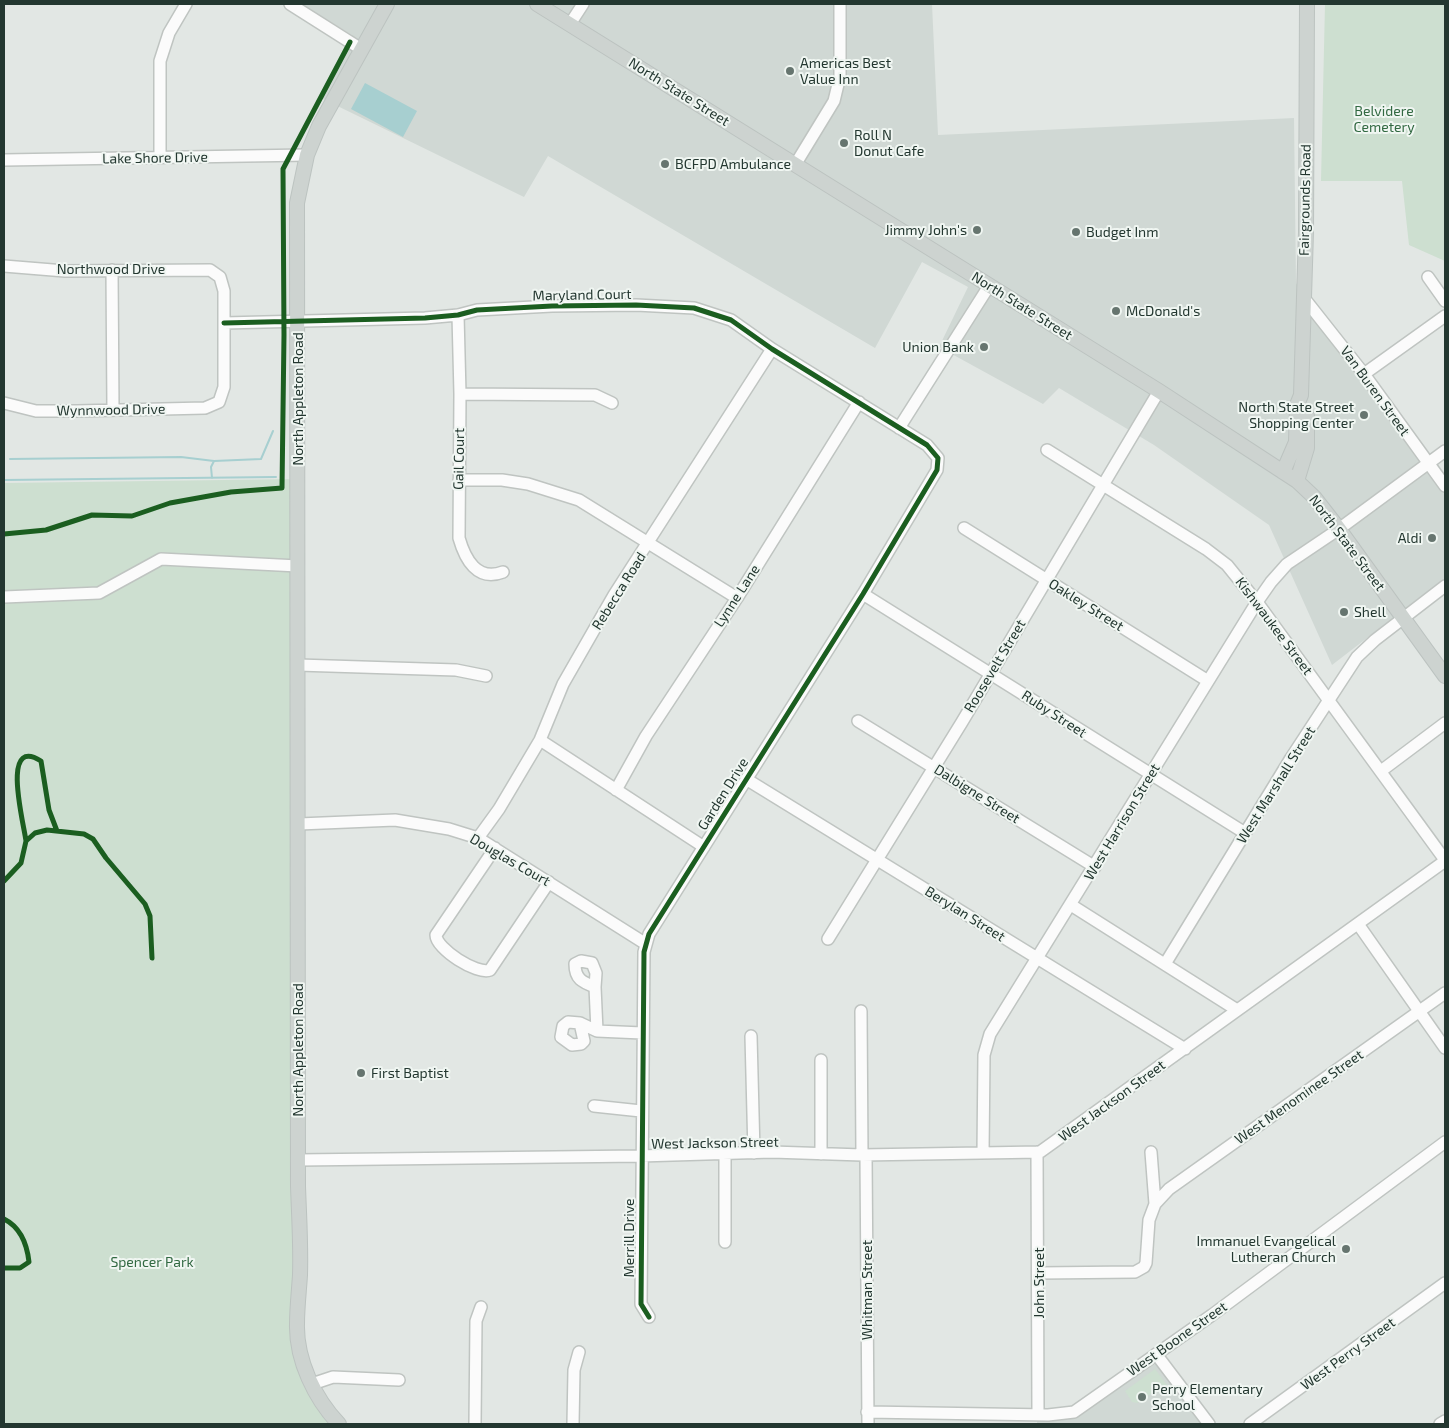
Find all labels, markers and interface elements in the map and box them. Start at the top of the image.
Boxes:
street label: North State Street [625,54,733,130]
place label: Americas Best Value Inn [800,55,891,88]
marker: Americas Best Value Inn [784,65,796,77]
park label: Belvidere Cemetery [1353,103,1415,136]
place label: Roll N Donut Cafe [854,127,924,160]
marker: Roll N Donut Cafe [838,137,850,149]
street label: Fairgrounds Road [1296,144,1314,256]
street label: Lake Shore Drive [102,149,208,167]
place label: BCFPD Ambulance [675,156,791,172]
marker: BCFPD Ambulance [659,158,671,170]
place label: Jimmy John's [885,222,967,238]
marker: Jimmy John's [971,224,983,236]
place label: Budget Inm [1086,224,1158,240]
marker: Budget Inm [1070,226,1082,238]
street label: Northwood Drive [57,261,165,277]
street label: North State Street [968,268,1076,344]
street label: Maryland Court [532,286,632,304]
place label: McDonald's [1126,303,1200,319]
marker: McDonald's [1110,305,1122,317]
street label: North Appleton Road [290,332,306,466]
place label: Union Bank [902,339,974,355]
marker: Union Bank [978,341,990,353]
street label: Van Buren Street [1337,343,1413,439]
place label: North State Street Shopping Center [1238,399,1354,432]
street label: Wynnwood Drive [56,401,166,419]
marker: North State Street Shopping Center [1358,409,1370,421]
street label: Gail Court [450,428,468,490]
street label: North State Street [1305,492,1389,594]
place label: Aldi [1398,530,1422,546]
marker: Aldi [1426,532,1438,544]
street label: Rebecca Road [588,549,650,633]
street label: Lynne Lane [711,562,763,630]
street label: Kishwaukee Street [1232,574,1316,678]
street label: Oakley Street [1045,575,1127,635]
place label: Shell [1354,604,1386,620]
marker: Shell [1338,606,1350,618]
street label: Roosevelt Street [961,617,1029,715]
street label: Ruby Street [1018,687,1090,741]
street label: West Marshall Street [1233,723,1319,847]
street label: Garden Drive [694,755,752,833]
street label: Dalbigne Street [931,761,1023,827]
street label: West Harrison Street [1081,761,1163,883]
street label: Douglas Court [467,830,553,890]
street label: Berylan Street [922,883,1008,945]
street label: North Appleton Road [290,983,306,1117]
street label: West Menominee Street [1232,1046,1366,1148]
street label: West Jackson Street [1055,1057,1169,1145]
place label: First Baptist [371,1065,449,1081]
marker: First Baptist [355,1067,367,1079]
street label: West Jackson Street [651,1133,779,1153]
street label: Merrill Drive [621,1198,637,1278]
place label: Immanuel Evangelical Lutheran Church [1197,1233,1336,1266]
street label: Whitman Street [859,1240,875,1340]
marker: Immanuel Evangelical Lutheran Church [1340,1243,1352,1255]
street label: John Street [1031,1247,1047,1319]
park label: Spencer Park [110,1254,194,1270]
street label: West Boone Street [1124,1298,1230,1380]
street label: West Perry Street [1298,1314,1398,1394]
place label: Perry Elementary School [1152,1381,1263,1414]
marker: Perry Elementary School [1136,1391,1148,1403]

